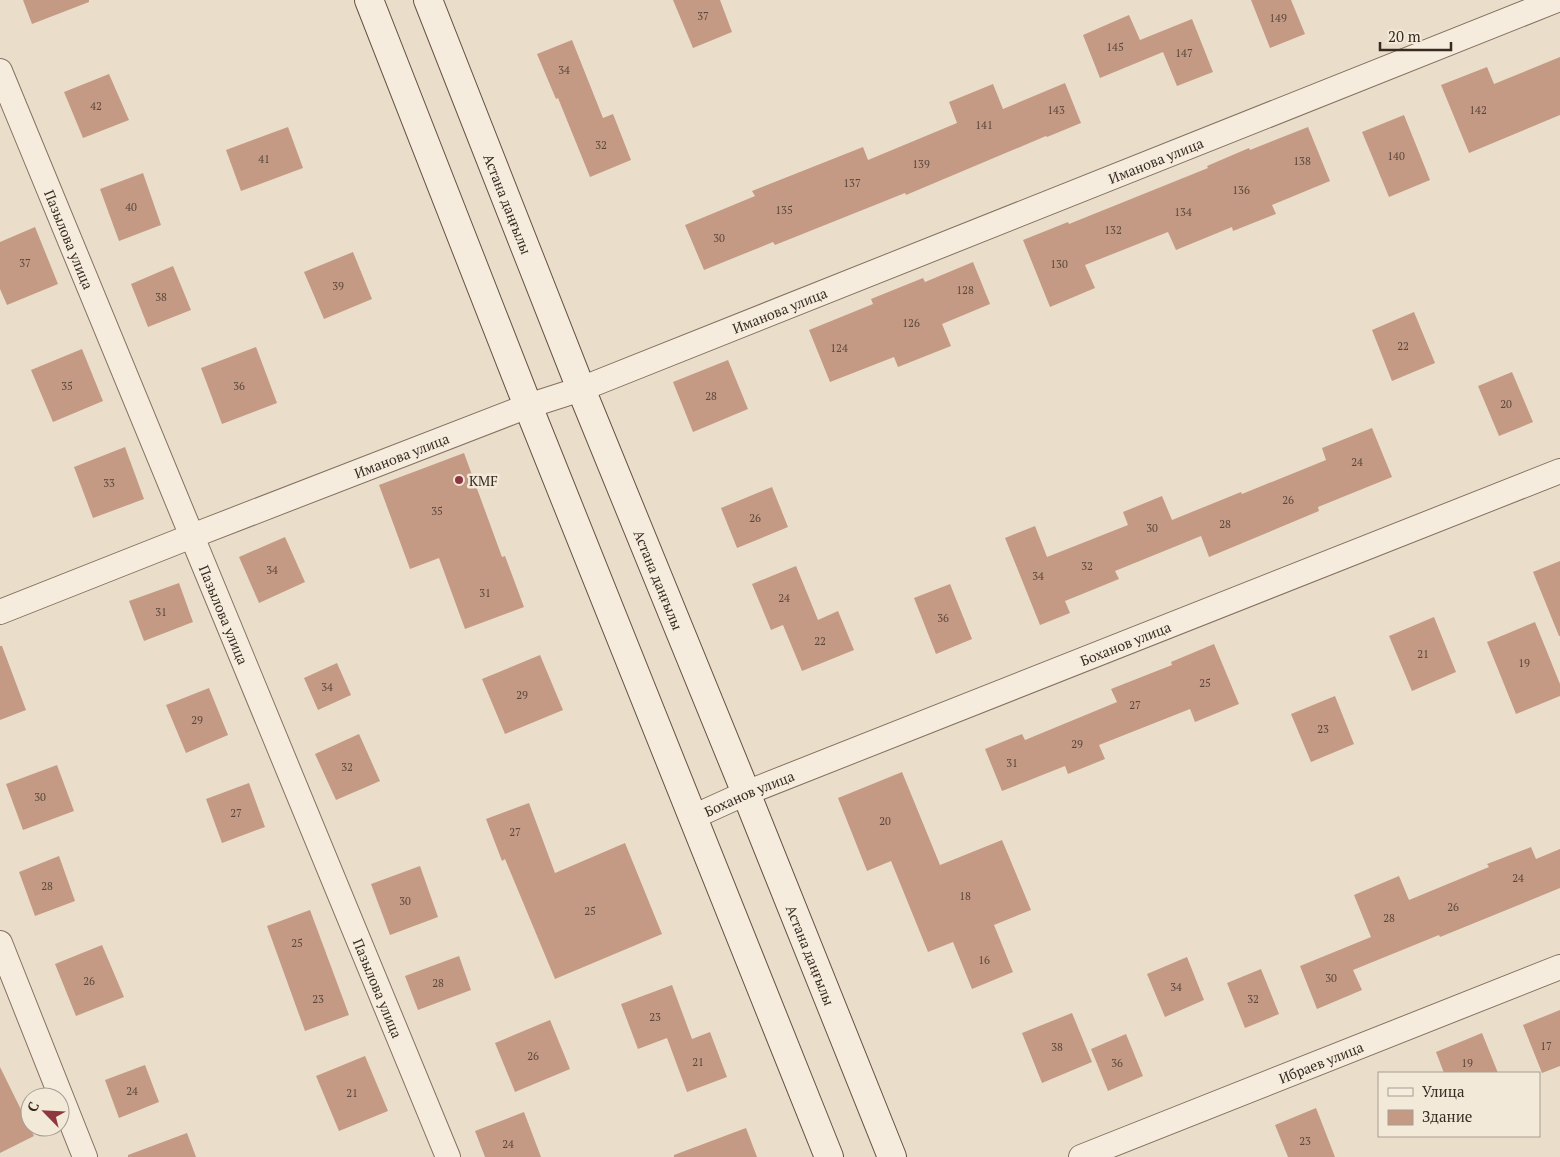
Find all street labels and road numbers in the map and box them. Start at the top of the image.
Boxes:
street label: Иманова улица [1105,133,1206,187]
street label: Астана даңғылы [480,151,536,257]
street label: Пазылова улица [40,187,98,292]
street label: Иманова улица [729,282,830,337]
street label: Иманова улица [351,428,452,482]
street label: Астана даңғылы [630,527,688,633]
street label: Пазылова улица [195,562,253,667]
street label: Боханов улица [1077,616,1173,669]
street label: Боханов улица [701,765,797,820]
street label: Астана даңғылы [782,902,840,1008]
street label: Пазылова улица [349,935,407,1041]
street label: Ибраев улица [1276,1037,1366,1087]

